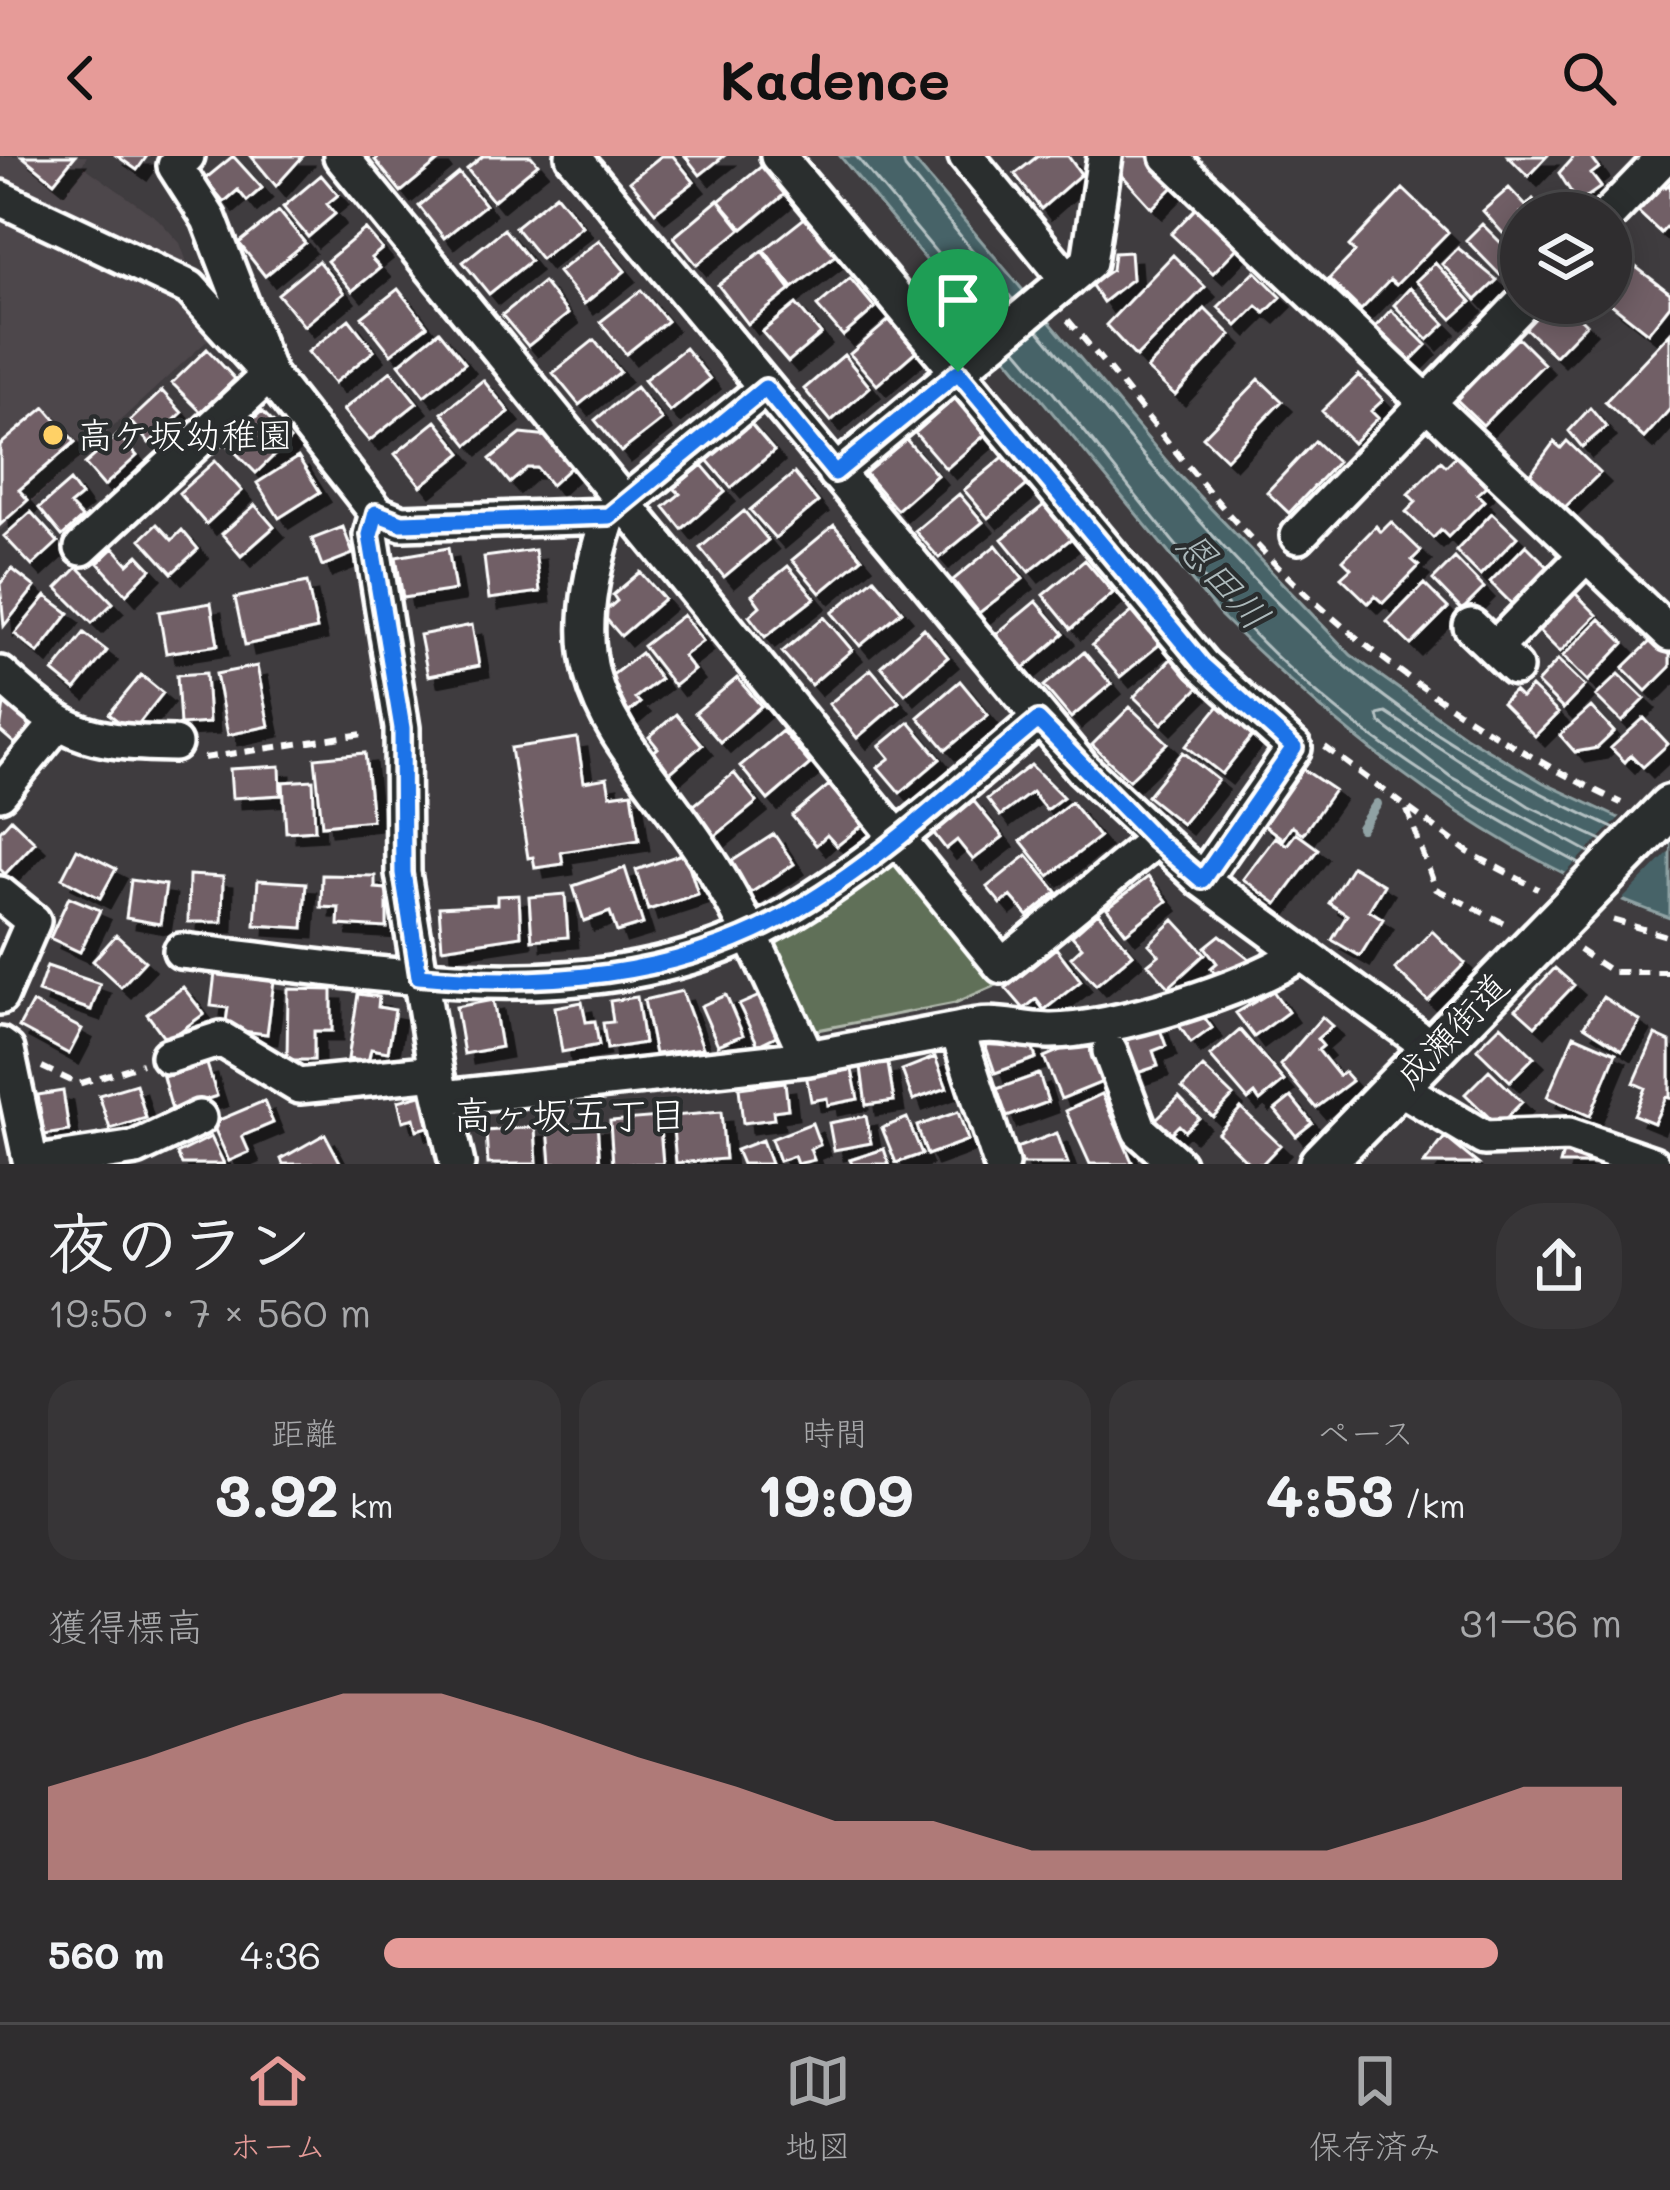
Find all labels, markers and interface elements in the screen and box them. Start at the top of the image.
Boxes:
text: Kadence [720,43,950,114]
icon: back [48,45,114,111]
icon: search [1556,45,1622,111]
map controls [1500,192,1632,324]
button: layers [1500,192,1632,324]
pin [907,249,1009,372]
icon: arrive [925,267,991,333]
place label: 高ケ坂幼稚園 [77,410,293,457]
marker: 高ケ坂幼稚園 [40,422,66,448]
water label: 恩田川 [1166,518,1282,640]
street label: 成瀬街道 [1384,961,1518,1097]
district label: 高ヶ坂五丁目 [453,1088,687,1139]
text: 夜のラン [48,1198,312,1284]
button: share [1496,1203,1622,1329]
text: 19:50 · 7 × 560 m [48,1286,371,1337]
text: 距離 [271,1410,337,1453]
text: 時間 [802,1410,868,1453]
text: ペース [1317,1410,1414,1453]
text: 3.92 [215,1455,339,1533]
text: 19:09 [757,1455,913,1533]
text: 4:53 [1266,1455,1394,1533]
text: km [339,1483,394,1526]
text: /km [1394,1483,1466,1526]
text: 31–36 m [1460,1596,1622,1647]
text: 獲得標高 [48,1600,204,1651]
text: 560 m [48,1928,164,1979]
text: 4:36 [240,1928,321,1979]
tab: ホーム [229,2048,327,2168]
tab: 地図 [785,2048,851,2168]
tab: 保存済み [1309,2048,1441,2168]

